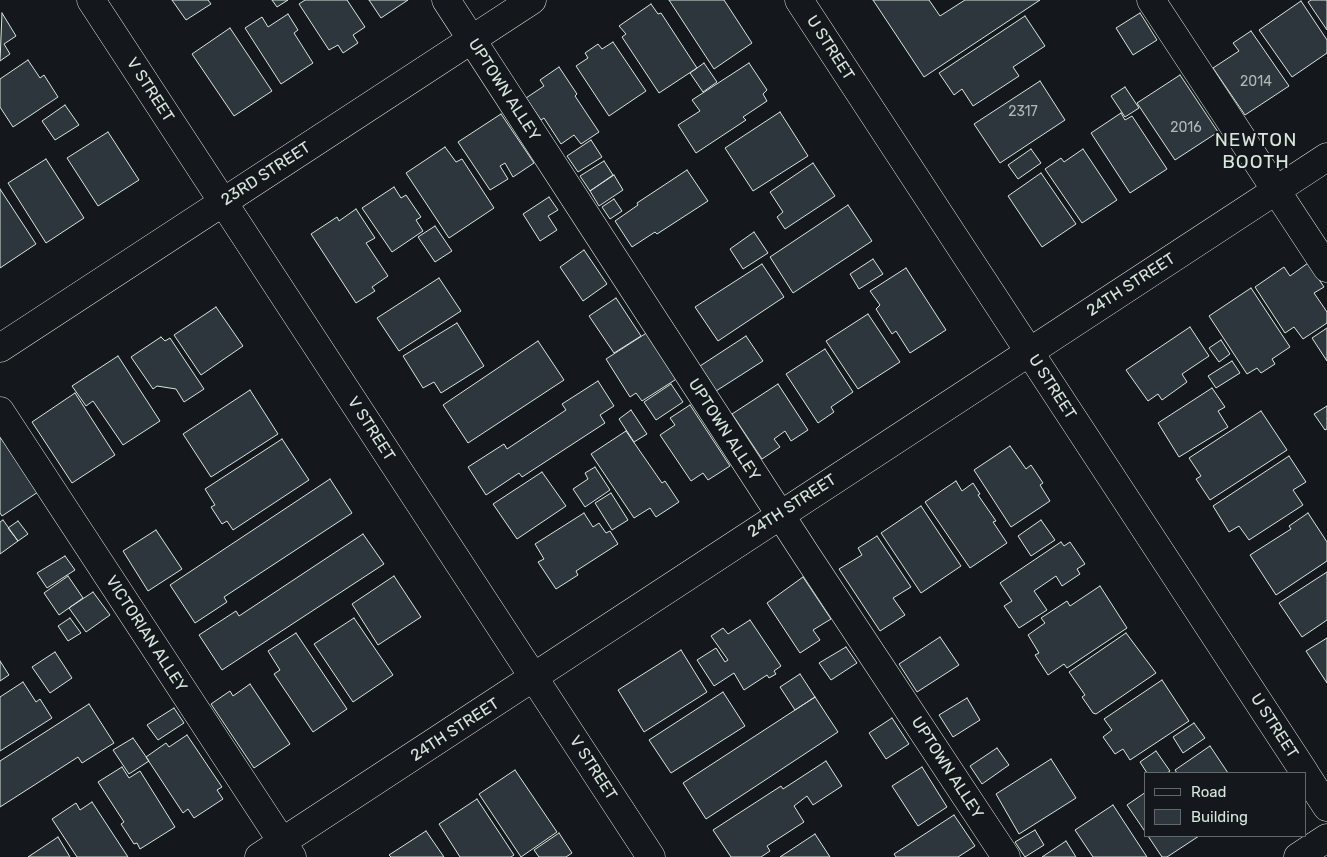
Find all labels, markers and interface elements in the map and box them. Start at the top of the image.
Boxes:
street label: U STREET [802,12,858,84]
street label: UPTOWN ALLEY [464,35,544,145]
street label: V STREET [122,54,178,126]
house number: 2014 [1240,74,1272,90]
house number: 2317 [1008,104,1038,120]
house number: 2016 [1170,120,1202,136]
district label: NEWTON BOOTH [1214,130,1298,174]
street label: 23RD STREET [218,138,314,210]
street label: 24TH STREET [1083,249,1179,321]
street label: U STREET [1024,351,1080,423]
street label: UPTOWN ALLEY [684,375,764,485]
street label: V STREET [343,393,399,465]
street label: 24TH STREET [744,470,840,542]
street label: VICTORIAN ALLEY [101,572,191,696]
street label: U STREET [1246,690,1302,762]
street label: 24TH STREET [407,694,503,766]
street label: UPTOWN ALLEY [907,713,987,823]
street label: V STREET [565,732,621,804]
legend [1144,772,1307,837]
text: Road [1191,783,1227,801]
text: Building [1191,808,1248,826]

